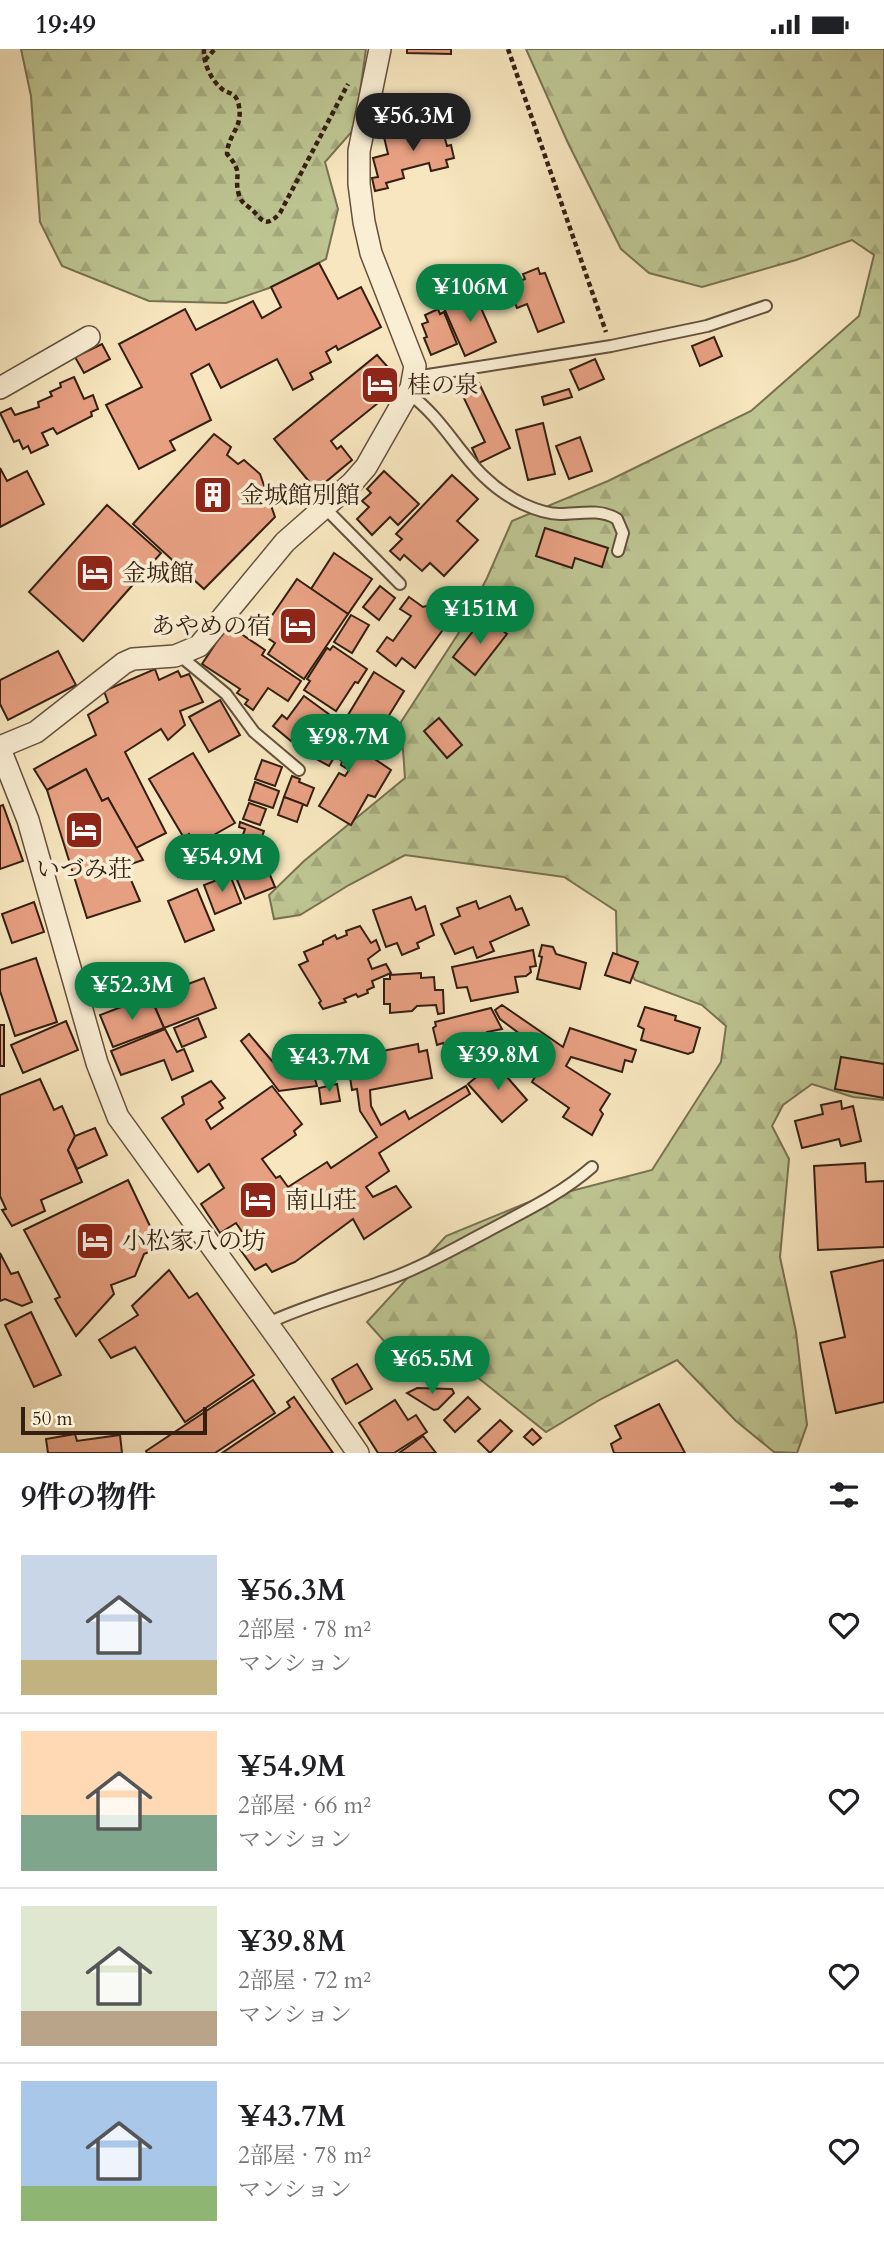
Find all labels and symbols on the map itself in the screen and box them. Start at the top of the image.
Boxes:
pin: ¥56.3M [356,93,470,153]
pin: ¥106M [421,265,519,324]
hotel icon: 桂の泉 [359,364,401,406]
place label: 桂の泉 [407,369,479,402]
building icon: 金城館別館 [192,474,234,516]
place label: 金城館別館 [240,479,360,512]
hotel icon: 金城館 [74,552,116,594]
place label: 金城館 [122,557,194,590]
pin: ¥151M [431,587,529,646]
hotel icon: あやめの宿 [277,605,319,647]
place label: あやめの宿 [151,610,271,643]
pin: ¥98.7M [291,715,405,774]
hotel icon: いづみ荘 [63,809,105,851]
pin: ¥54.9M [165,835,279,894]
place label: いづみ荘 [36,853,132,886]
pin: ¥52.3M [75,963,189,1022]
pin: ¥39.8M [441,1033,555,1092]
pin: ¥43.7M [272,1035,386,1094]
hotel icon: 南山荘 [237,1179,279,1221]
place label: 南山荘 [285,1184,357,1217]
hotel icon: 小松家八の坊 [74,1220,116,1262]
place label: 小松家八の坊 [122,1225,266,1258]
pin: ¥65.5M [375,1337,489,1396]
scale bar [21,1404,206,1436]

